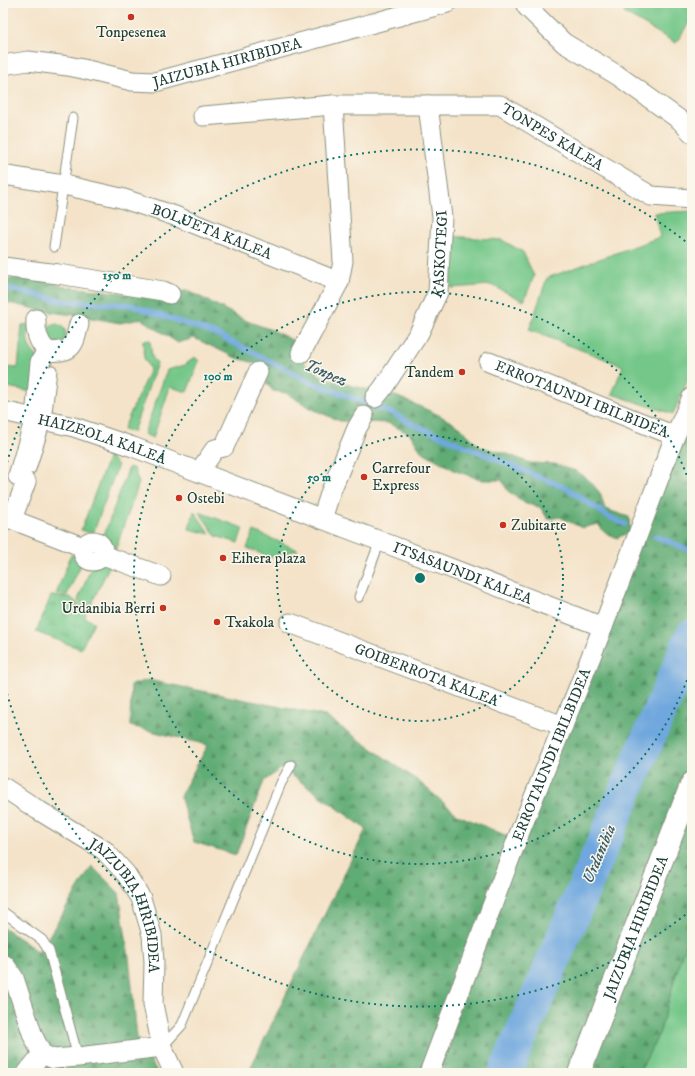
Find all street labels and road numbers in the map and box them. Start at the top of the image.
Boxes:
street label: JAIZUBIA HIRIBIDEA [149,33,304,92]
street label: TONPES KALEA [498,99,607,175]
street label: BOLUETA KALEA [149,199,275,264]
street label: KASKOTEGI [427,209,452,301]
street label: ERROTAUNDI IBILBIDEA [492,356,672,442]
street label: HAIZEOLA KALEA [36,410,169,468]
street label: ITSASAUNDI KALEA [390,537,535,608]
street label: GOIBERROTA KALEA [352,639,502,711]
street label: ERROTAUNDI IBILBIDEA [508,665,595,844]
street label: JAIZUBIA HIRIBIDEA [84,833,164,974]
street label: JAIZUBIA HIRIBIDEA [598,853,672,1004]

